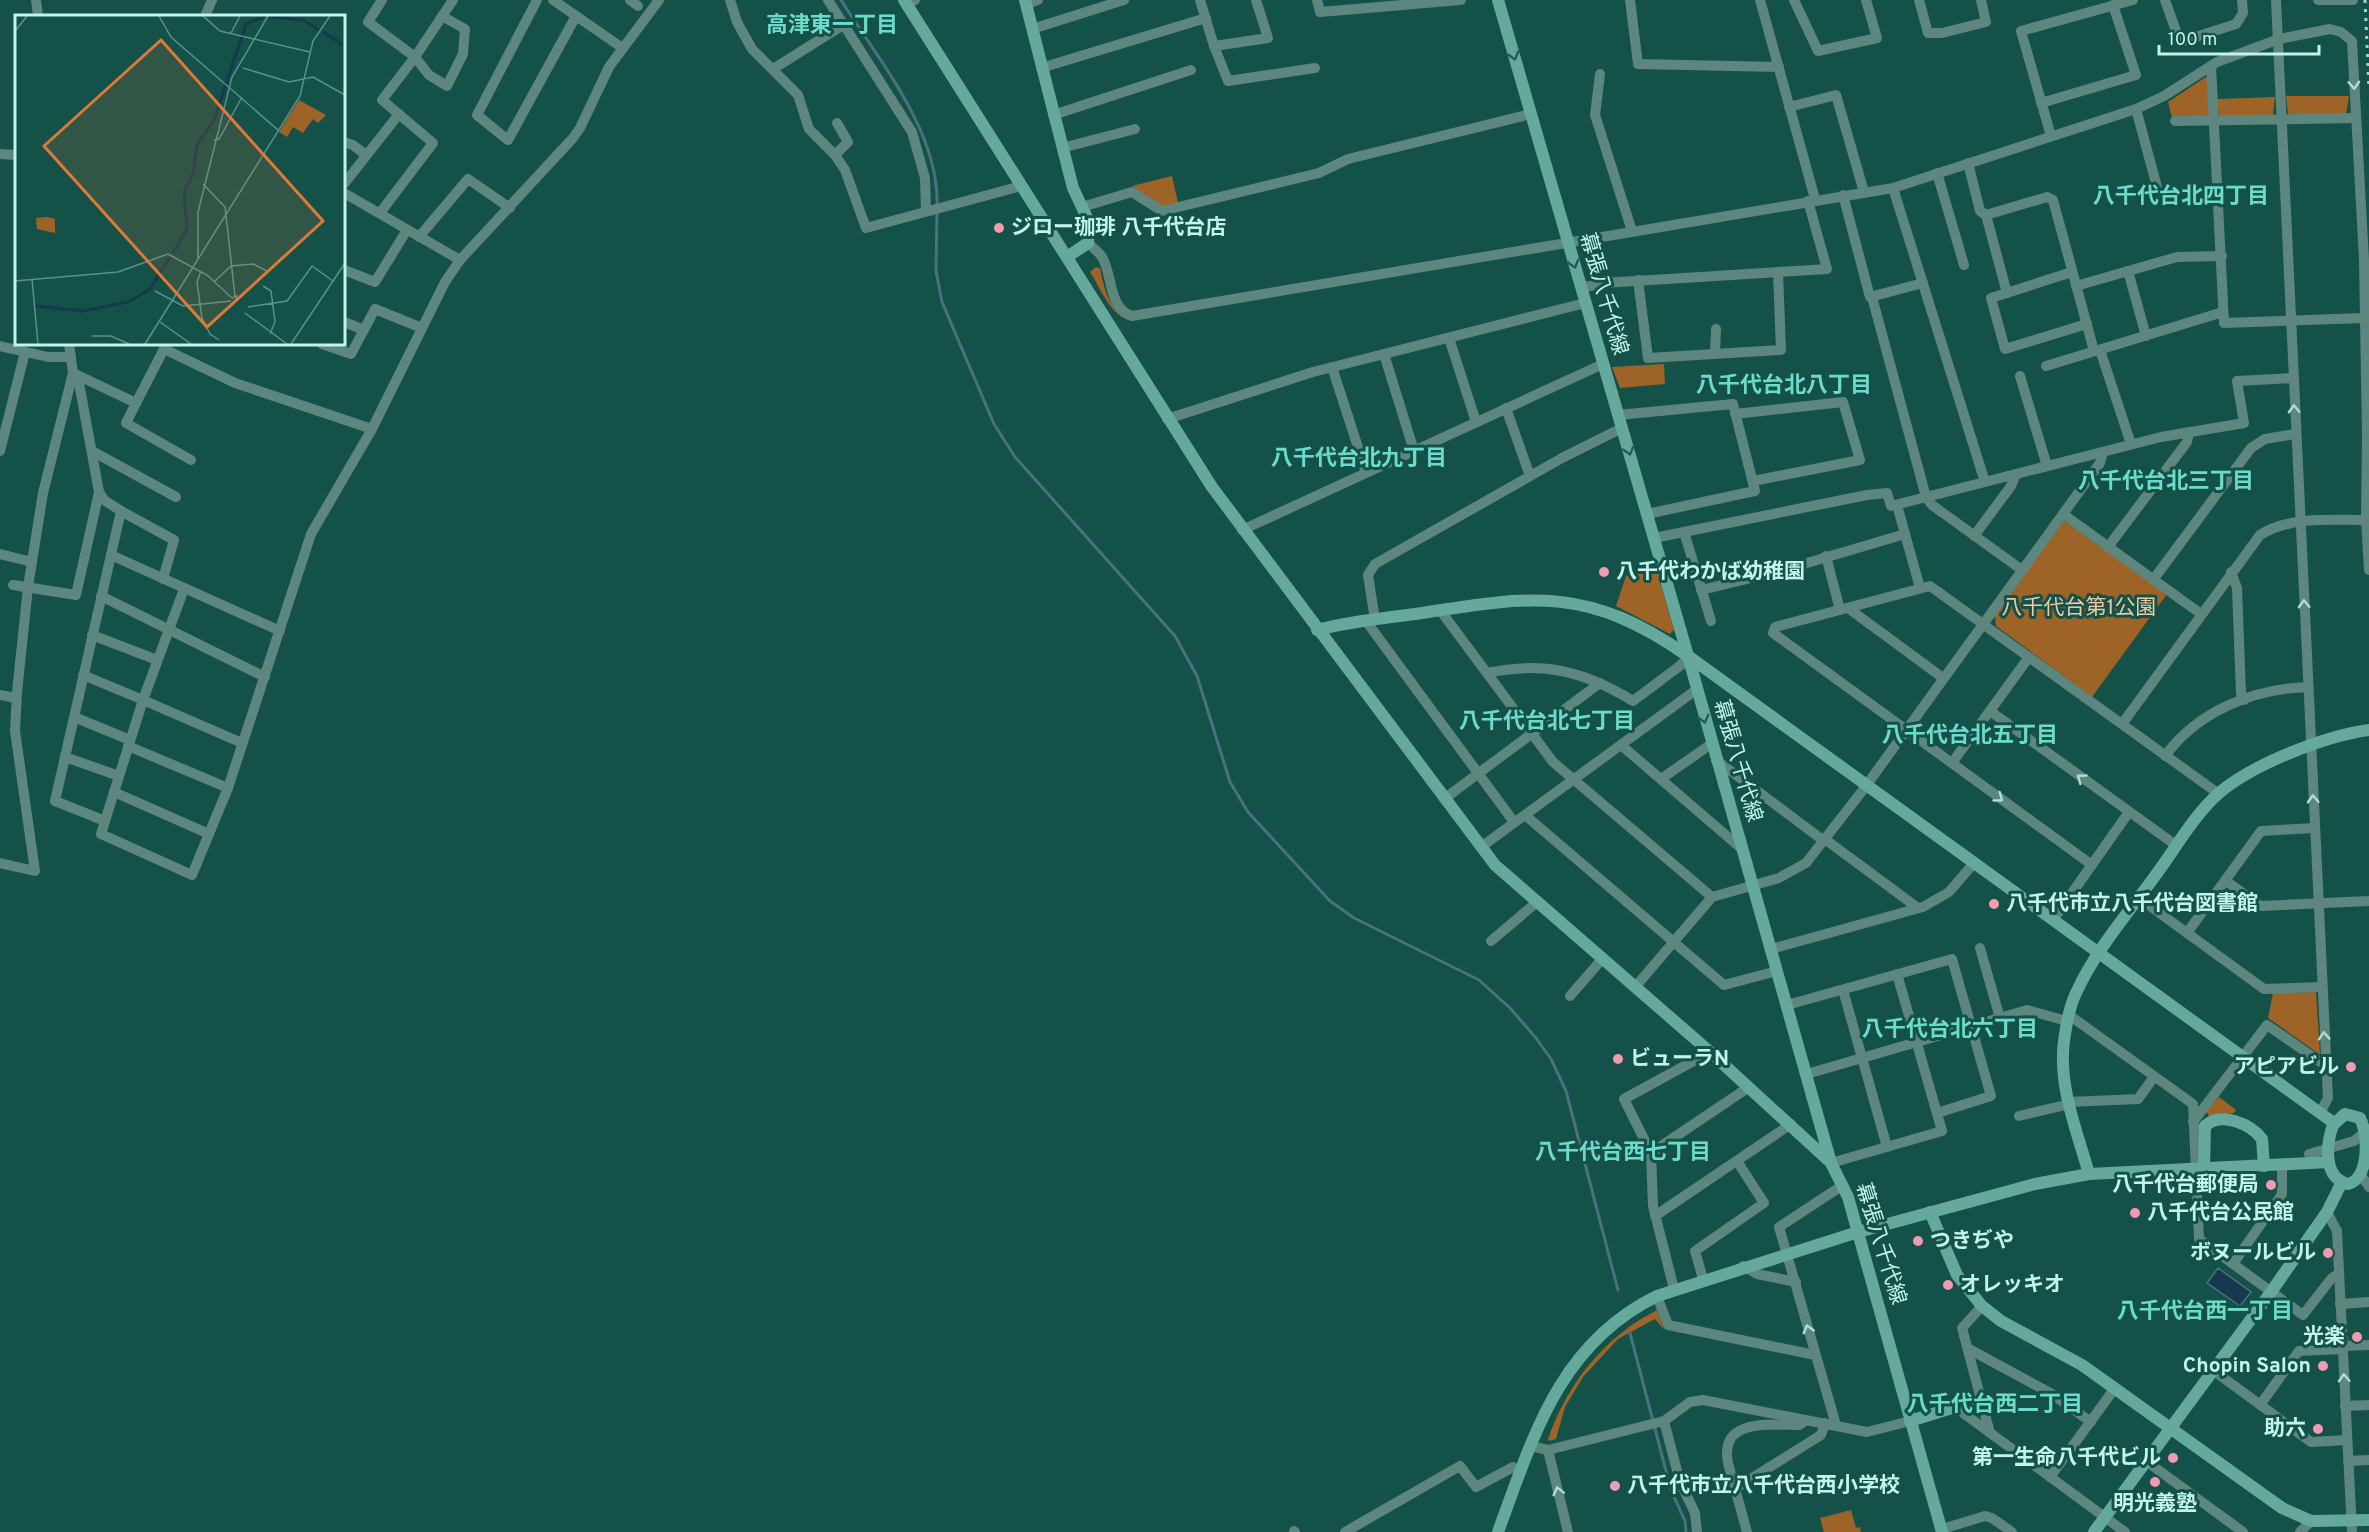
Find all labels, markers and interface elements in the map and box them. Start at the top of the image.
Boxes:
district label: 高津東一丁目 [766,13,898,40]
inset map [15,15,345,345]
scale bar [2159,18,2320,56]
text: 100 m [2168,29,2217,52]
one-way arrow [1507,50,1519,61]
one-way arrow [2347,80,2360,89]
district label: 八千代台北四丁目 [2093,184,2269,211]
place label: ジロー珈琲 八千代台店 [1011,215,1226,242]
marker: ジロー珈琲 八千代台店 [992,221,1006,235]
street label: 幕張八千代線 [1573,230,1633,358]
one-way arrow [1567,258,1579,269]
district label: 八千代台北八丁目 [1696,373,1872,400]
one-way arrow [2288,405,2301,414]
district label: 八千代台北九丁目 [1271,446,1447,473]
one-way arrow [1621,446,1634,456]
district label: 八千代台北三丁目 [2078,469,2254,496]
place label: 八千代わかば幼稚園 [1616,559,1805,586]
marker: 八千代わかば幼稚園 [1597,565,1611,579]
park label: 八千代台第1公園 [2002,595,2156,622]
one-way arrow [2297,600,2310,609]
street label: 幕張八千代線 [1707,697,1767,825]
district label: 八千代台北七丁目 [1459,709,1635,736]
one-way arrow [1697,714,1710,724]
district label: 八千代台北五丁目 [1882,723,2058,750]
one-way arrow [2077,774,2088,785]
one-way arrow [1992,791,2003,802]
one-way arrow [2307,794,2320,804]
place label: 八千代市立八千代台図書館 [2006,891,2258,918]
marker: 八千代市立八千代台図書館 [1987,897,2001,911]
district label: 八千代台北六丁目 [1862,1017,2038,1044]
one-way arrow [2318,1031,2331,1040]
place label: ビューラN [1630,1046,1729,1073]
marker: ビューラN [1611,1052,1625,1066]
place label: アピアビル [2234,1054,2339,1081]
marker: アピアビル [2344,1060,2358,1074]
district label: 八千代台西七丁目 [1535,1140,1711,1167]
place label: 八千代台郵便局 [2112,1172,2259,1199]
marker: 八千代台郵便局 [2264,1178,2278,1192]
street label: 幕張八千代線 [1849,1180,1911,1308]
place label: 八千代台公民館 [2147,1200,2294,1227]
marker: 八千代台公民館 [2128,1206,2142,1220]
place label: つきぢや [1930,1228,2014,1255]
marker: つきぢや [1911,1234,1925,1248]
place label: ボヌールビル [2190,1240,2316,1267]
marker: ボヌールビル [2321,1246,2335,1260]
place label: オレッキオ [1960,1272,2065,1299]
marker: オレッキオ [1941,1278,1955,1292]
district label: 八千代台西一丁目 [2117,1299,2293,1326]
one-way arrow [1803,1324,1815,1335]
place label: 光楽 [2303,1324,2345,1351]
marker: 光楽 [2350,1330,2364,1344]
place label: Chopin Salon [2183,1353,2311,1380]
marker: Chopin Salon [2316,1359,2330,1373]
one-way arrow [2337,1374,2350,1383]
district label: 八千代台西二丁目 [1907,1392,2083,1419]
place label: 助六 [2264,1416,2306,1443]
marker: 助六 [2311,1422,2325,1436]
place label: 第一生命八千代ビル [1972,1445,2161,1472]
marker: 第一生命八千代ビル [2166,1451,2180,1465]
place label: 八千代市立八千代台西小学校 [1627,1473,1900,1500]
marker: 明光義塾 [2148,1475,2162,1489]
marker: 八千代市立八千代台西小学校 [1608,1479,1622,1493]
one-way arrow [1553,1486,1566,1496]
place label: 明光義塾 [2113,1491,2197,1518]

